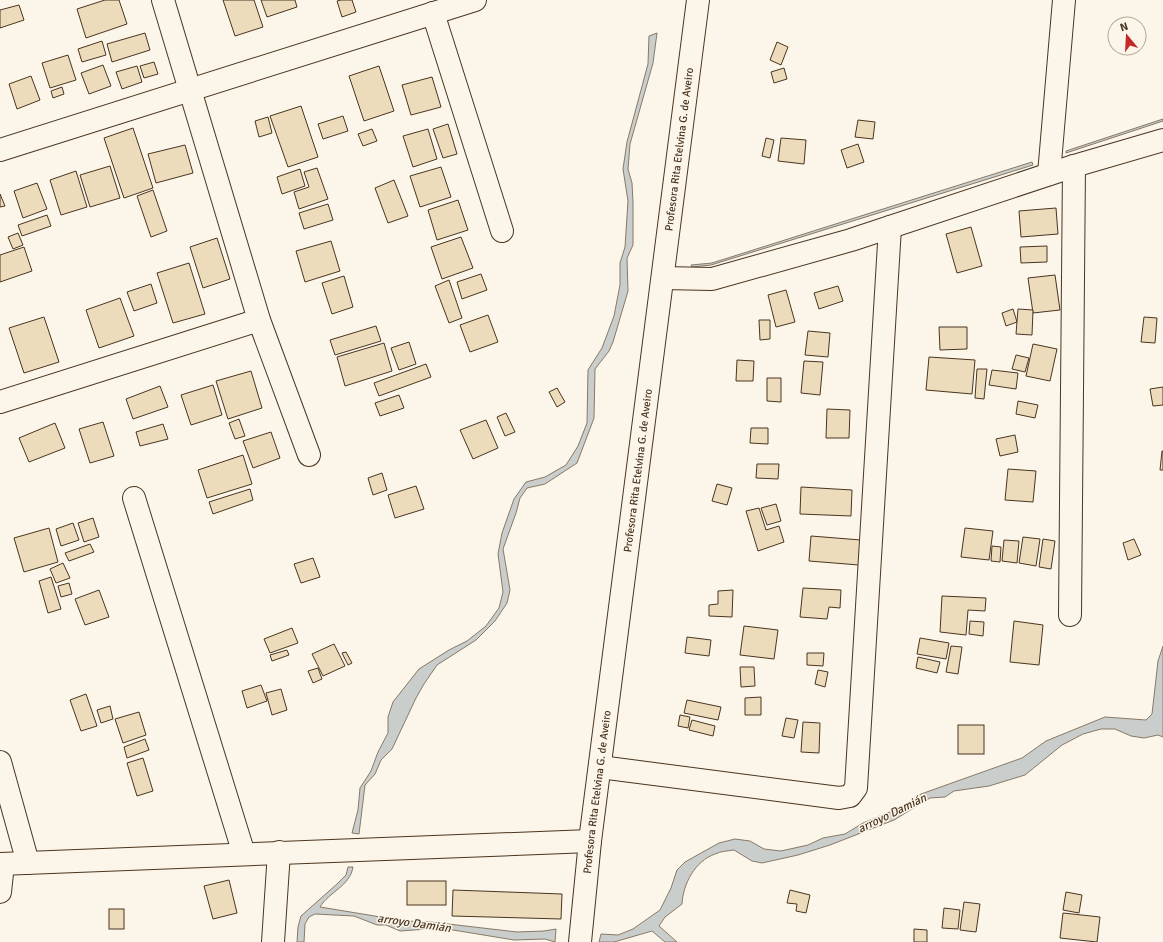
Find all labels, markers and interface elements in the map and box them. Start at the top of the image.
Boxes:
north arrow [1107,16,1147,56]
text: N [1118,20,1130,34]
street label: Profesora Rita Etelvina G. de Aveiro [662,66,696,232]
street label: Profesora Rita Etelvina G. de Aveiro [621,388,655,553]
street label: Profesora Rita Etelvina G. de Aveiro [581,709,614,874]
water label: arroyo Damián [856,790,929,836]
water label: arroyo Damián [376,911,452,936]

